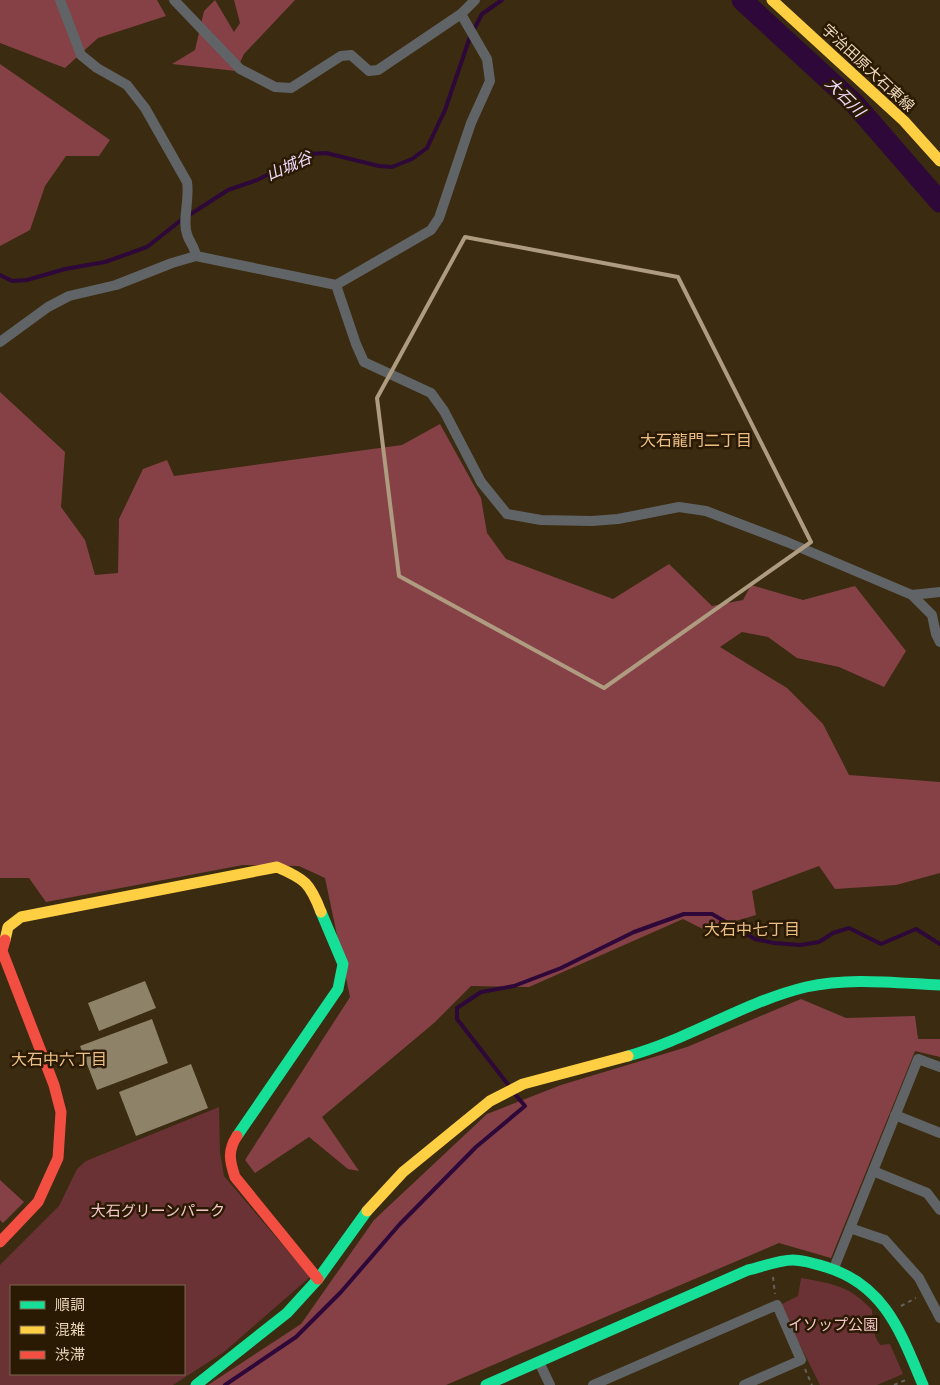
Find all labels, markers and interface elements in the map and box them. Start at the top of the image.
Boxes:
street label: 宇治田原大石東線 [818,20,918,116]
water label: 大石川 [821,73,870,122]
water label: 山城谷 [263,147,317,184]
district label: 大石龍門二丁目 [640,431,752,450]
district label: 大石中七丁目 [704,920,800,939]
district label: 大石中六丁目 [11,1050,107,1069]
park label: 大石グリーンパーク [91,1202,225,1220]
legend [10,1285,185,1375]
text: 順調 [55,1296,85,1314]
park label: イソップ公園 [788,1316,878,1334]
text: 混雑 [55,1321,85,1339]
text: 渋滞 [55,1346,85,1364]

